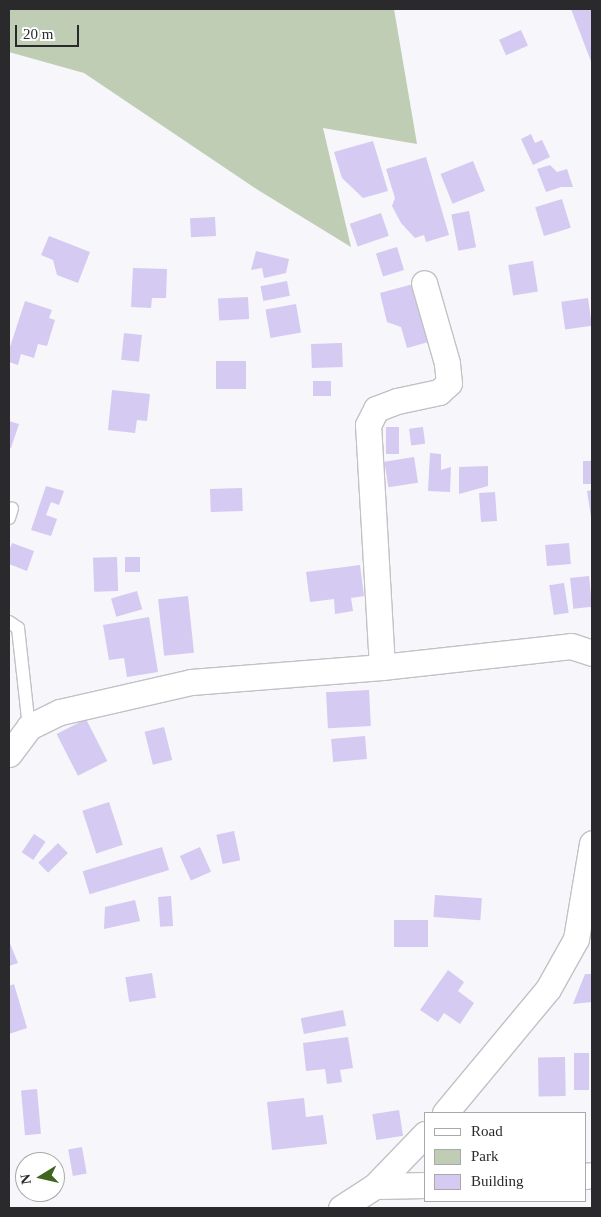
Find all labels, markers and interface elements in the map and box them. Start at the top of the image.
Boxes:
scale bar [18,15,81,47]
text: 20 m [23,26,53,42]
legend [424,1112,586,1202]
text: Road [471,1123,503,1139]
text: Park [471,1148,499,1164]
north arrow [15,1152,65,1202]
text: N [17,1173,34,1185]
text: Building [471,1173,524,1189]

